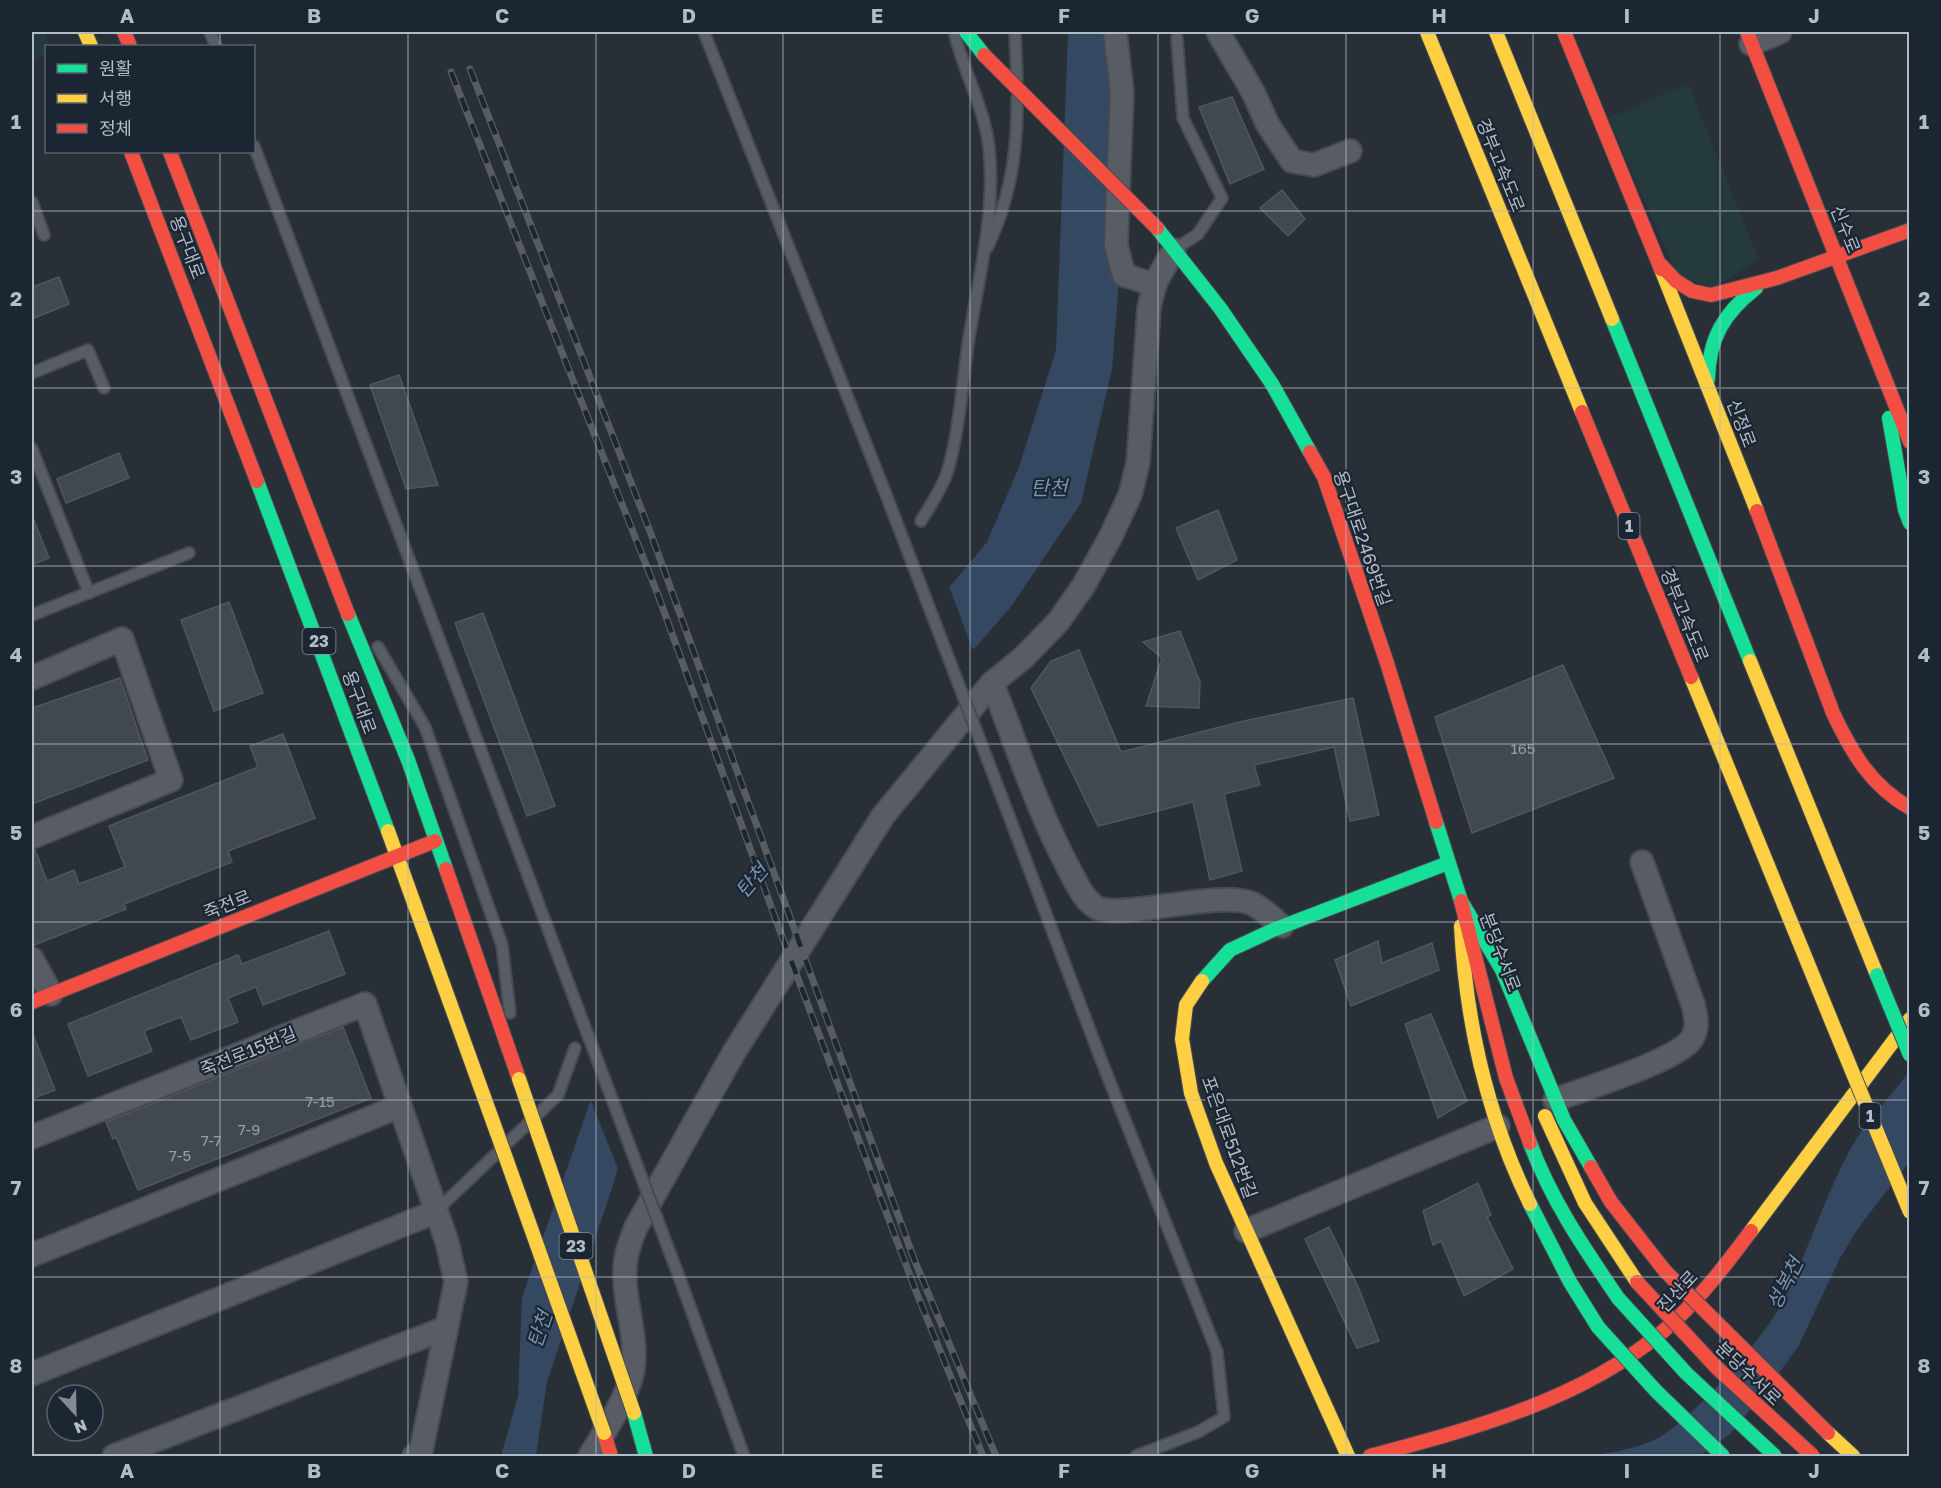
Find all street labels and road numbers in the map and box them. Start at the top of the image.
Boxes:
street label: 경부고속도로 [1472,115,1530,215]
street label: 신수로 [1826,202,1866,256]
street label: 용구대로 [166,212,210,282]
street label: 신정로 [1723,396,1761,450]
street label: 용구대로2469번길 [1329,467,1397,609]
road number: 1 [1618,513,1640,539]
street label: 경부고속도로 [1656,565,1714,665]
road number: 23 [302,628,336,654]
street label: 용구대로 [338,667,382,737]
street label: 죽전로 [200,884,254,924]
street label: 분당수서로 [1476,909,1526,995]
street label: 죽전로15번길 [197,1022,299,1080]
street label: 포은대로512번길 [1198,1073,1262,1201]
road number: 1 [1860,1103,1880,1129]
road number: 23 [560,1233,592,1259]
street label: 진산로 [1652,1265,1702,1317]
street label: 분당수서로 [1712,1336,1786,1410]

